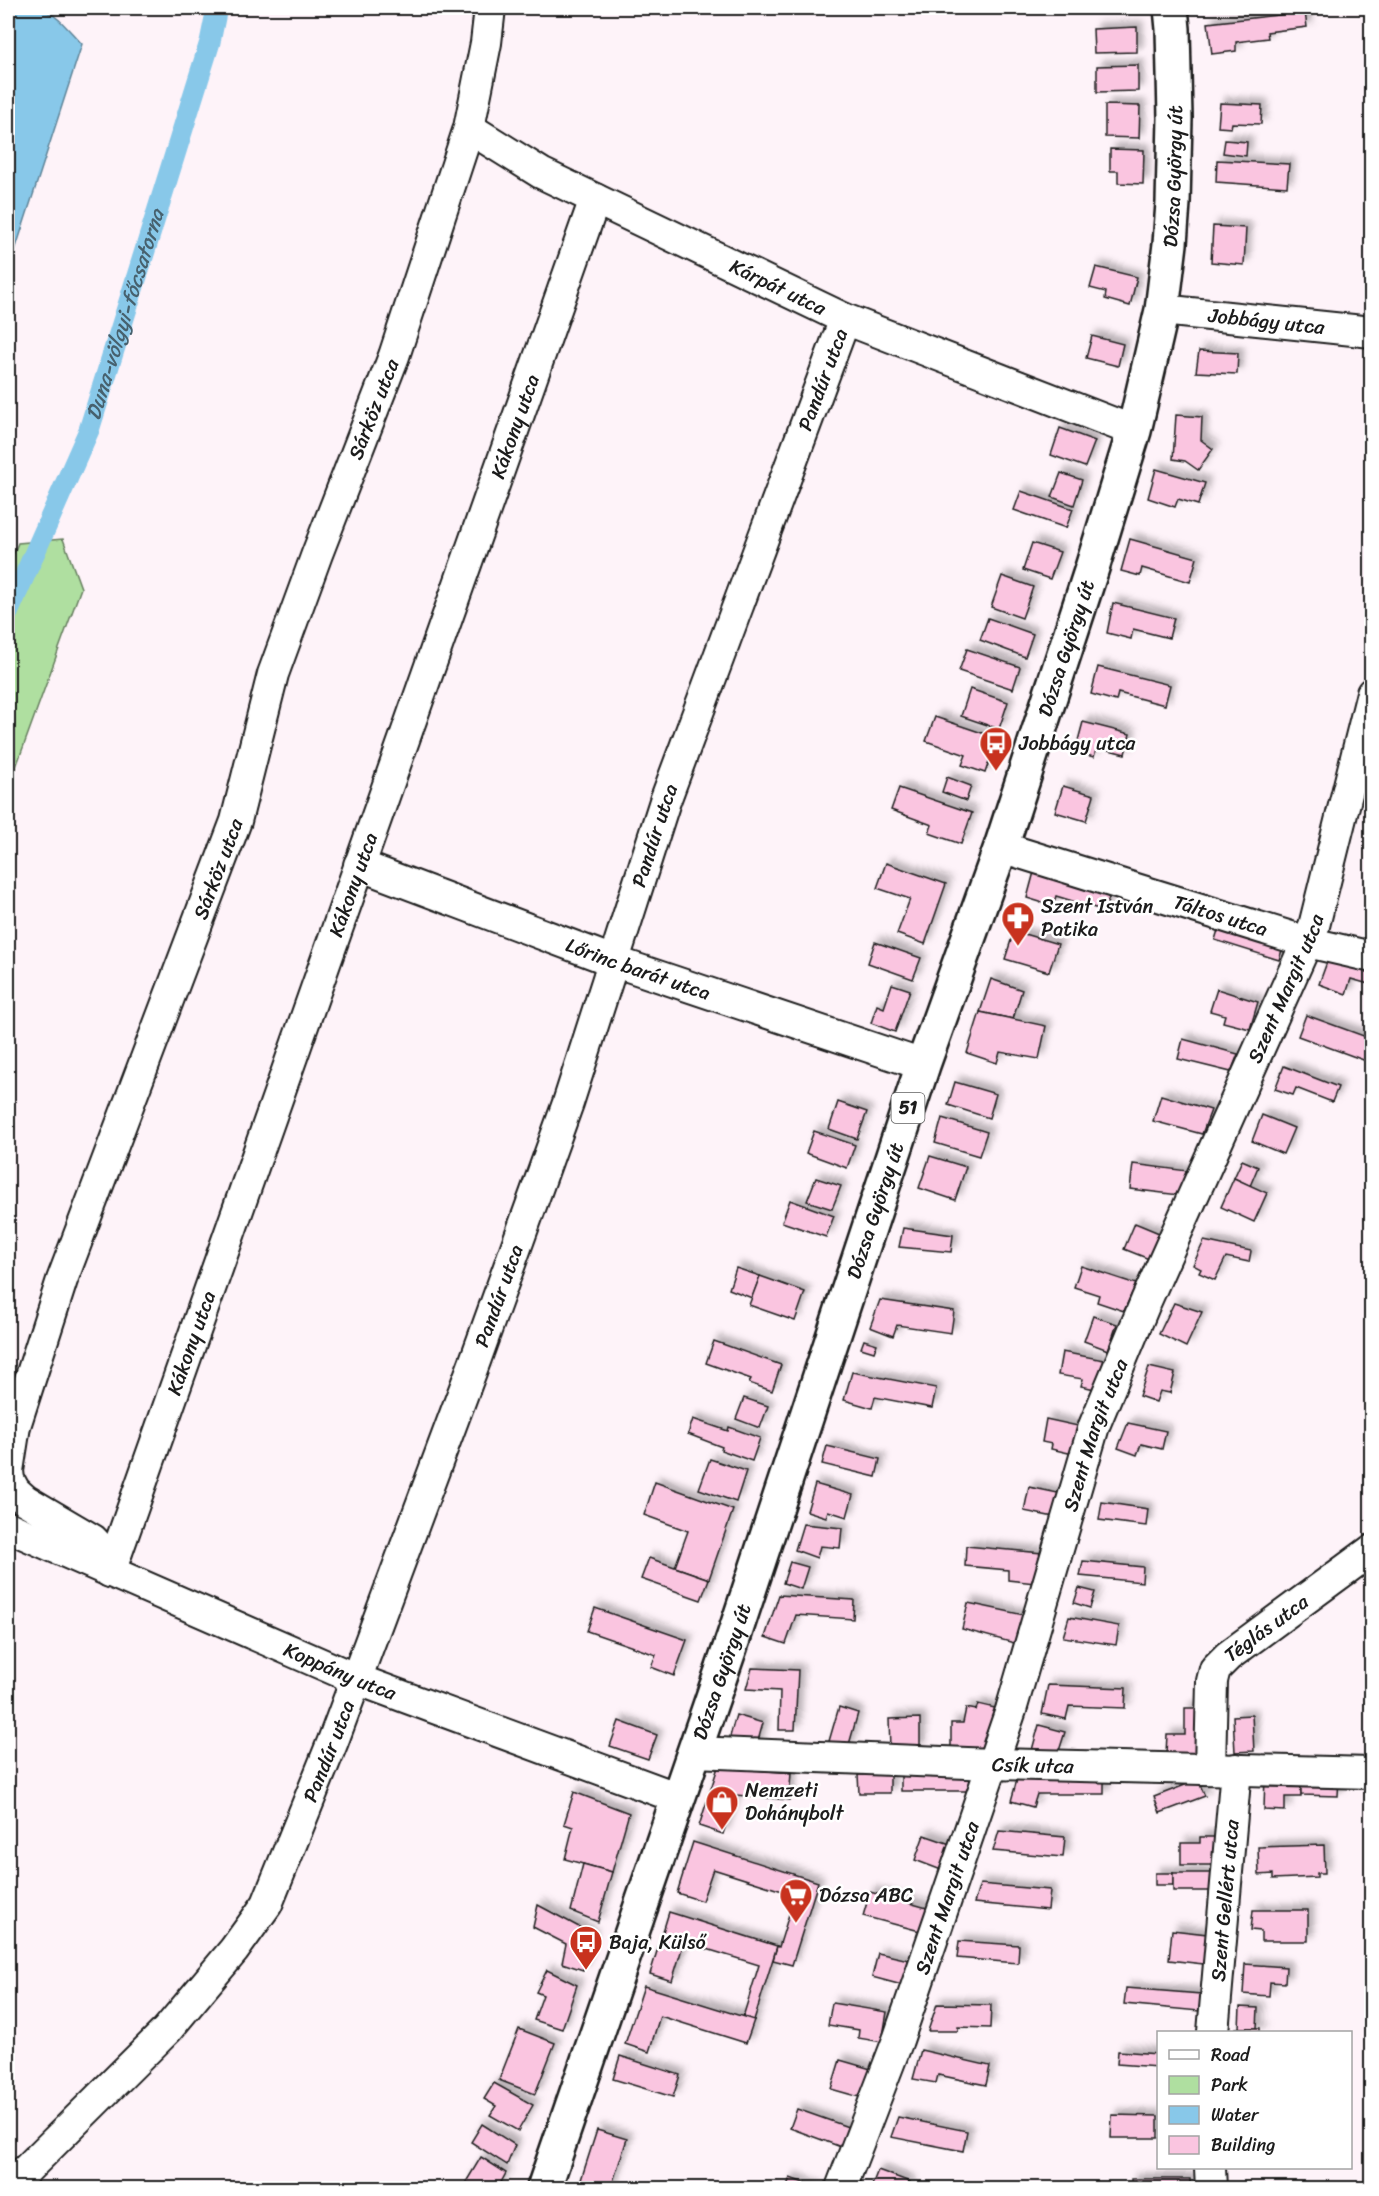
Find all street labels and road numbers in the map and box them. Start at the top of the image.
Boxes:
street label: Dózsa György út [1152,105,1193,249]
street label: Kárpát utca [724,249,833,326]
street label: Jobbágy utca [1206,297,1327,345]
street label: Pandúr utca [787,323,858,436]
street label: Sárköz utca [338,353,409,465]
street label: Kákony utca [480,369,549,483]
street label: Dózsa György út [1027,575,1105,721]
street label: Pandúr utca [621,778,688,892]
street label: Sárköz utca [183,812,253,924]
street label: Kákony utca [318,828,387,942]
street label: Táltos utca [1169,884,1272,946]
street label: Szent Margit utca [1237,910,1334,1069]
street label: Lőrinc barát utca [561,927,715,1010]
road number: 51 [892,1093,924,1123]
street label: Dózsa György út [836,1137,914,1284]
street label: Pandúr utca [464,1239,533,1352]
street label: Kákony utca [156,1286,226,1400]
street label: Szent Margit utca [1052,1352,1138,1516]
street label: Téglás utca [1216,1584,1317,1671]
street label: Dózsa György út [682,1599,761,1745]
street label: Koppány utca [278,1632,402,1710]
street label: Pandúr utca [293,1695,364,1807]
street label: Csík utca [991,1747,1075,1783]
street label: Szent Margit utca [904,1815,990,1979]
street label: Szent Gellért utca [1200,1817,1249,1983]

